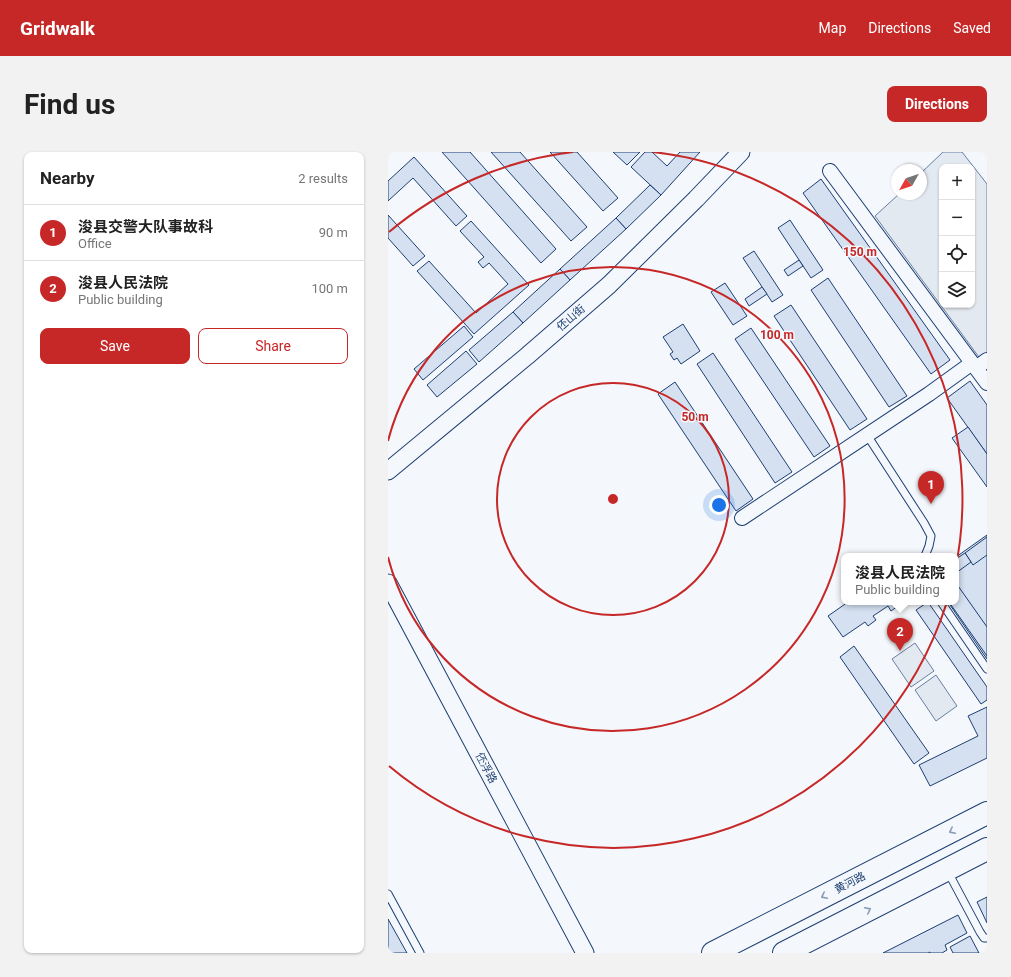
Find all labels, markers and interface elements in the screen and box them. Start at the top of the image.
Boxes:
text: Gridwalk [20,17,95,40]
text: Map [819,20,846,36]
text: Directions [868,20,931,36]
text: Saved [953,20,991,36]
button: Directions [887,86,987,122]
text: Find us [24,88,115,121]
north arrow [891,164,927,200]
map controls [939,164,975,308]
button: + [939,164,975,200]
text: Nearby [40,168,95,188]
text: 2 results [298,171,348,186]
button: − [939,200,975,236]
text: 浚县交警大队事故科 [78,218,213,236]
text: 1 [49,225,57,240]
text: 90 m [319,225,348,240]
text: Office [78,236,112,251]
button: locate [939,236,975,272]
text: 150 m [843,245,877,259]
button: layers [939,272,975,308]
text: 浚县人民法院 [78,274,168,292]
text: 2 [49,281,57,296]
text: 100 m [311,281,348,296]
text: Public building [78,292,163,307]
street label: 伾山街 [554,302,588,334]
button: Save [40,328,190,364]
button: Share [198,328,348,364]
text: 100 m [760,328,794,342]
text: 50 m [681,410,709,424]
pin: 1 [918,471,944,504]
centre of rings [606,492,620,506]
your location [709,495,729,515]
popup [841,553,959,605]
text: 浚县人民法院 [855,564,945,582]
text: Public building [855,582,940,597]
pin: 2 [887,618,913,651]
street label: 伾浮路 [473,750,499,786]
one-way arrow [949,826,956,834]
street label: 黄河路 [832,870,868,896]
one-way arrow [821,891,828,899]
one-way arrow [864,907,872,915]

